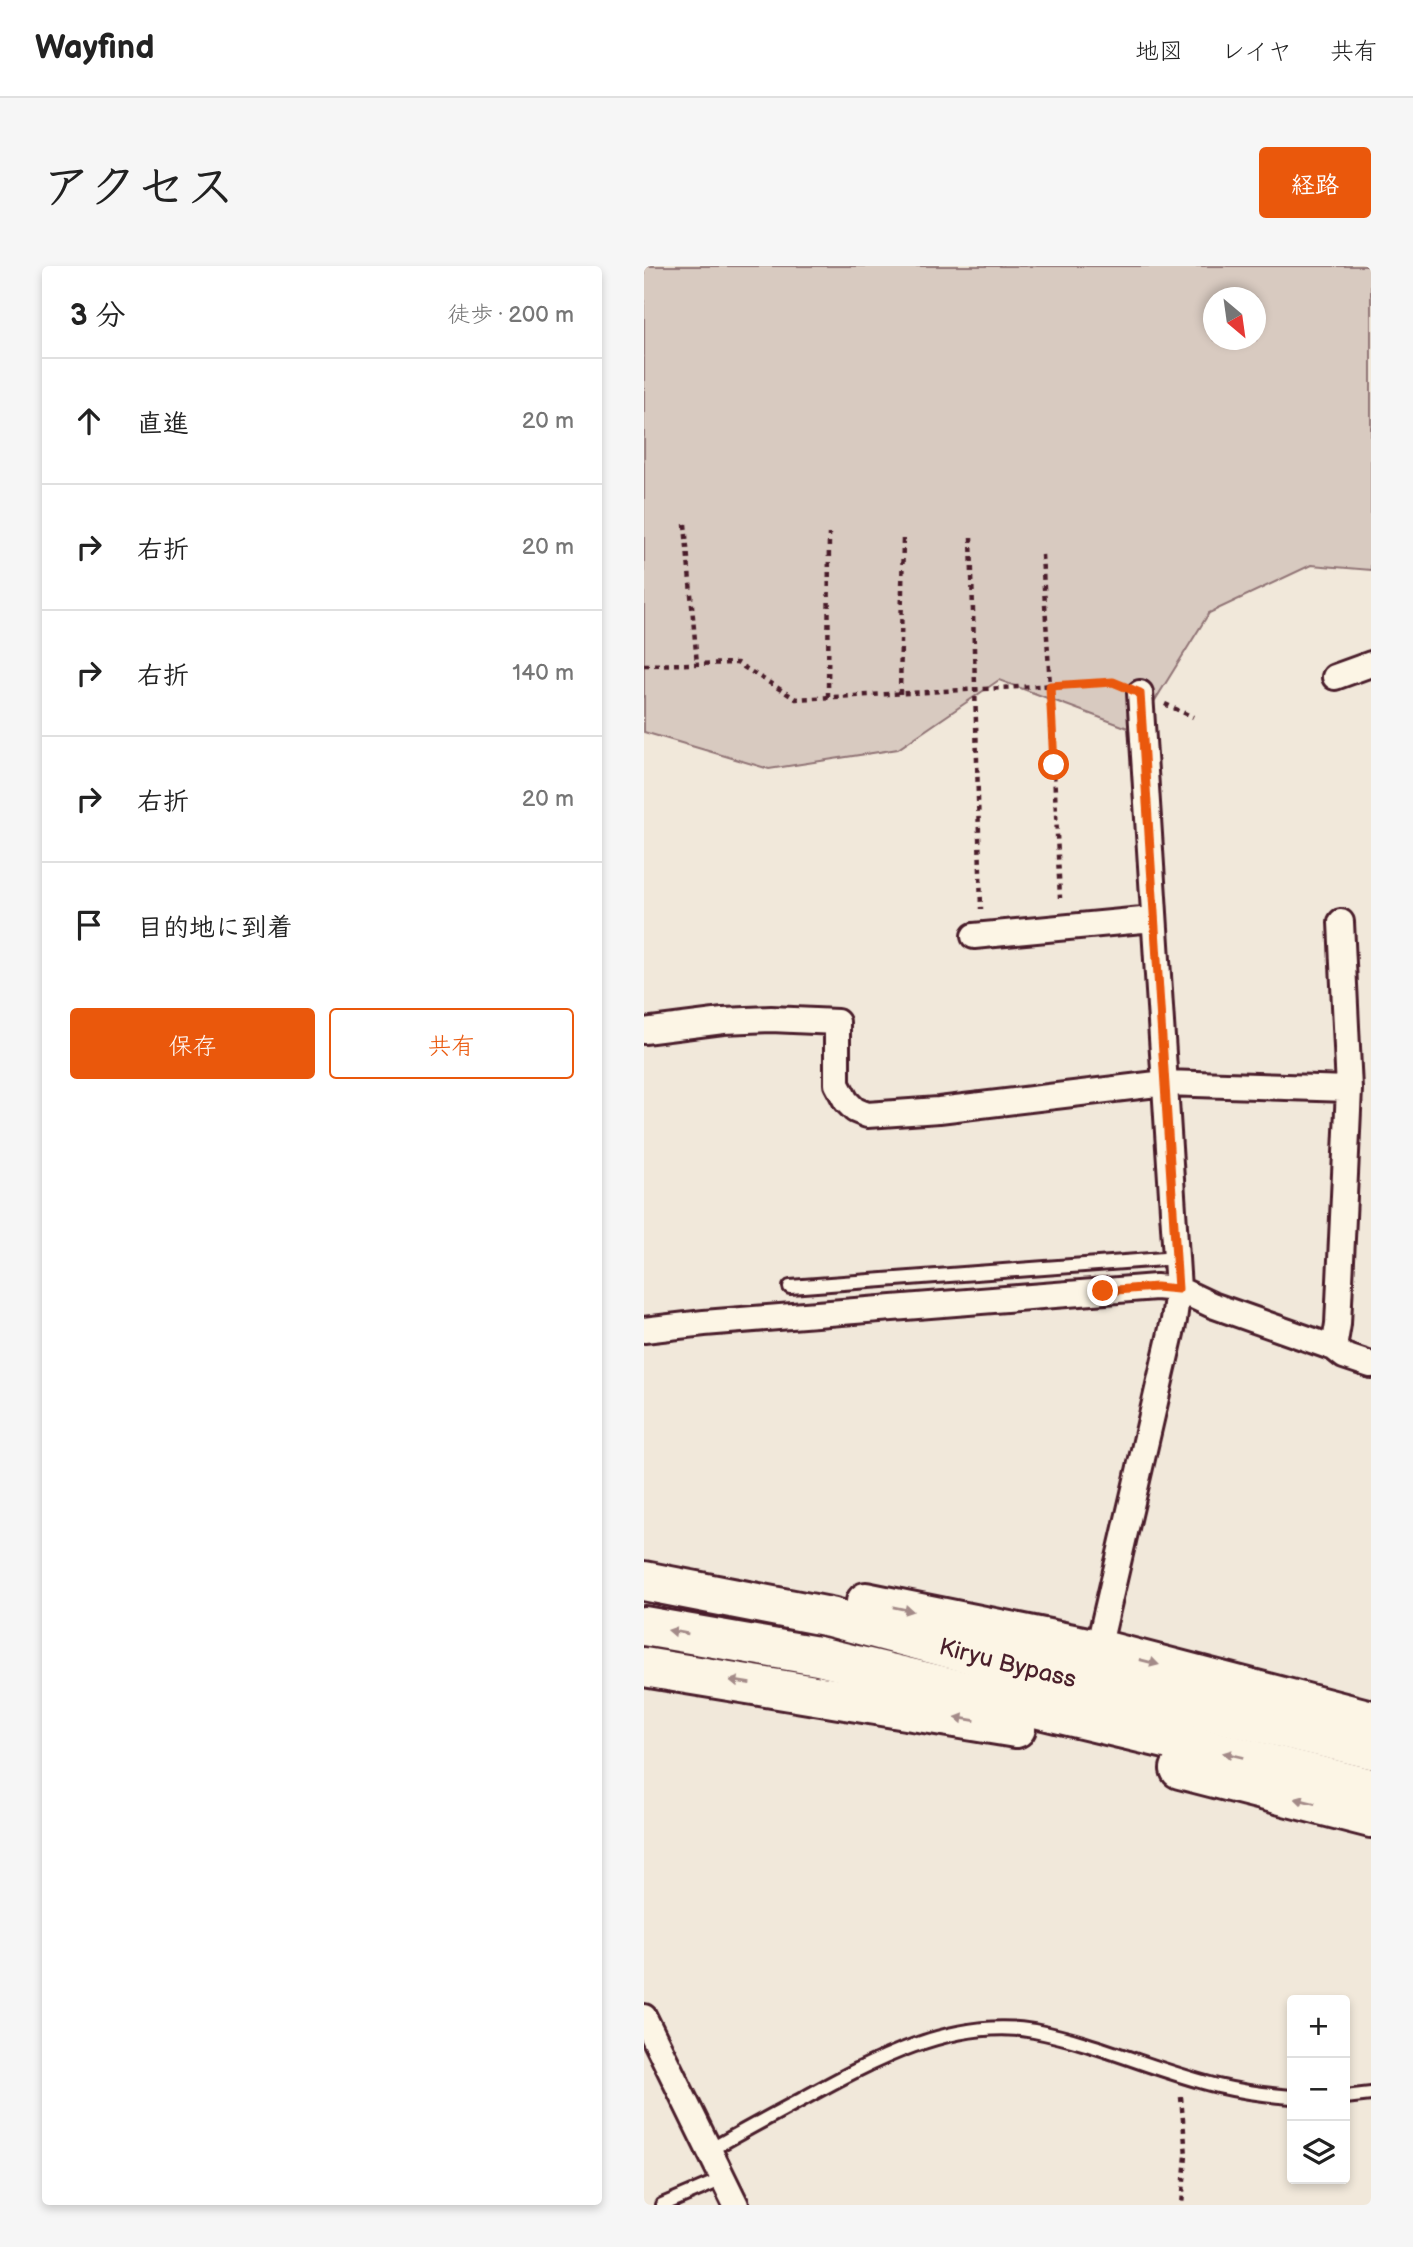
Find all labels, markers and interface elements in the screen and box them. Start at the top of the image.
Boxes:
text: Wayfind [35,28,154,68]
text: 地図 [1135,37,1183,66]
text: レイヤ [1221,37,1292,66]
text: 共有 [1330,37,1378,66]
button: 経路 [1259,147,1371,218]
text: アクセス [42,159,235,218]
north arrow [1203,287,1266,350]
text: 3 分 [70,298,126,334]
text: 徒歩 · 200 m [447,301,574,329]
icon: ahead [70,402,108,440]
text: 20 m [522,407,574,435]
text: 直進 [137,409,189,440]
icon: right [70,528,108,566]
text: 20 m [522,533,574,561]
text: 右折 [137,535,189,566]
icon: right [70,654,108,692]
text: 140 m [512,659,574,687]
text: 右折 [137,661,189,692]
route start [1038,749,1069,780]
icon: right [70,780,108,818]
text: 20 m [522,785,574,813]
text: 右折 [137,787,189,818]
icon: arrive [70,906,108,944]
text: 目的地に到着 [137,913,293,944]
button: 保存 [70,1008,315,1079]
button: 共有 [329,1008,574,1079]
route end [1087,1275,1118,1306]
one-way arrow [892,1604,914,1615]
one-way arrow [667,1626,689,1637]
street label: Kiryu Bypass [936,1632,1079,1694]
one-way arrow [1138,1657,1160,1668]
one-way arrow [729,1676,751,1687]
one-way arrow [954,1713,976,1724]
one-way arrow [1222,1749,1244,1760]
one-way arrow [1294,1795,1316,1806]
map controls [1287,1995,1350,2184]
button: + [1287,1995,1350,2058]
button: − [1287,2058,1350,2121]
button: layers [1287,2121,1350,2184]

